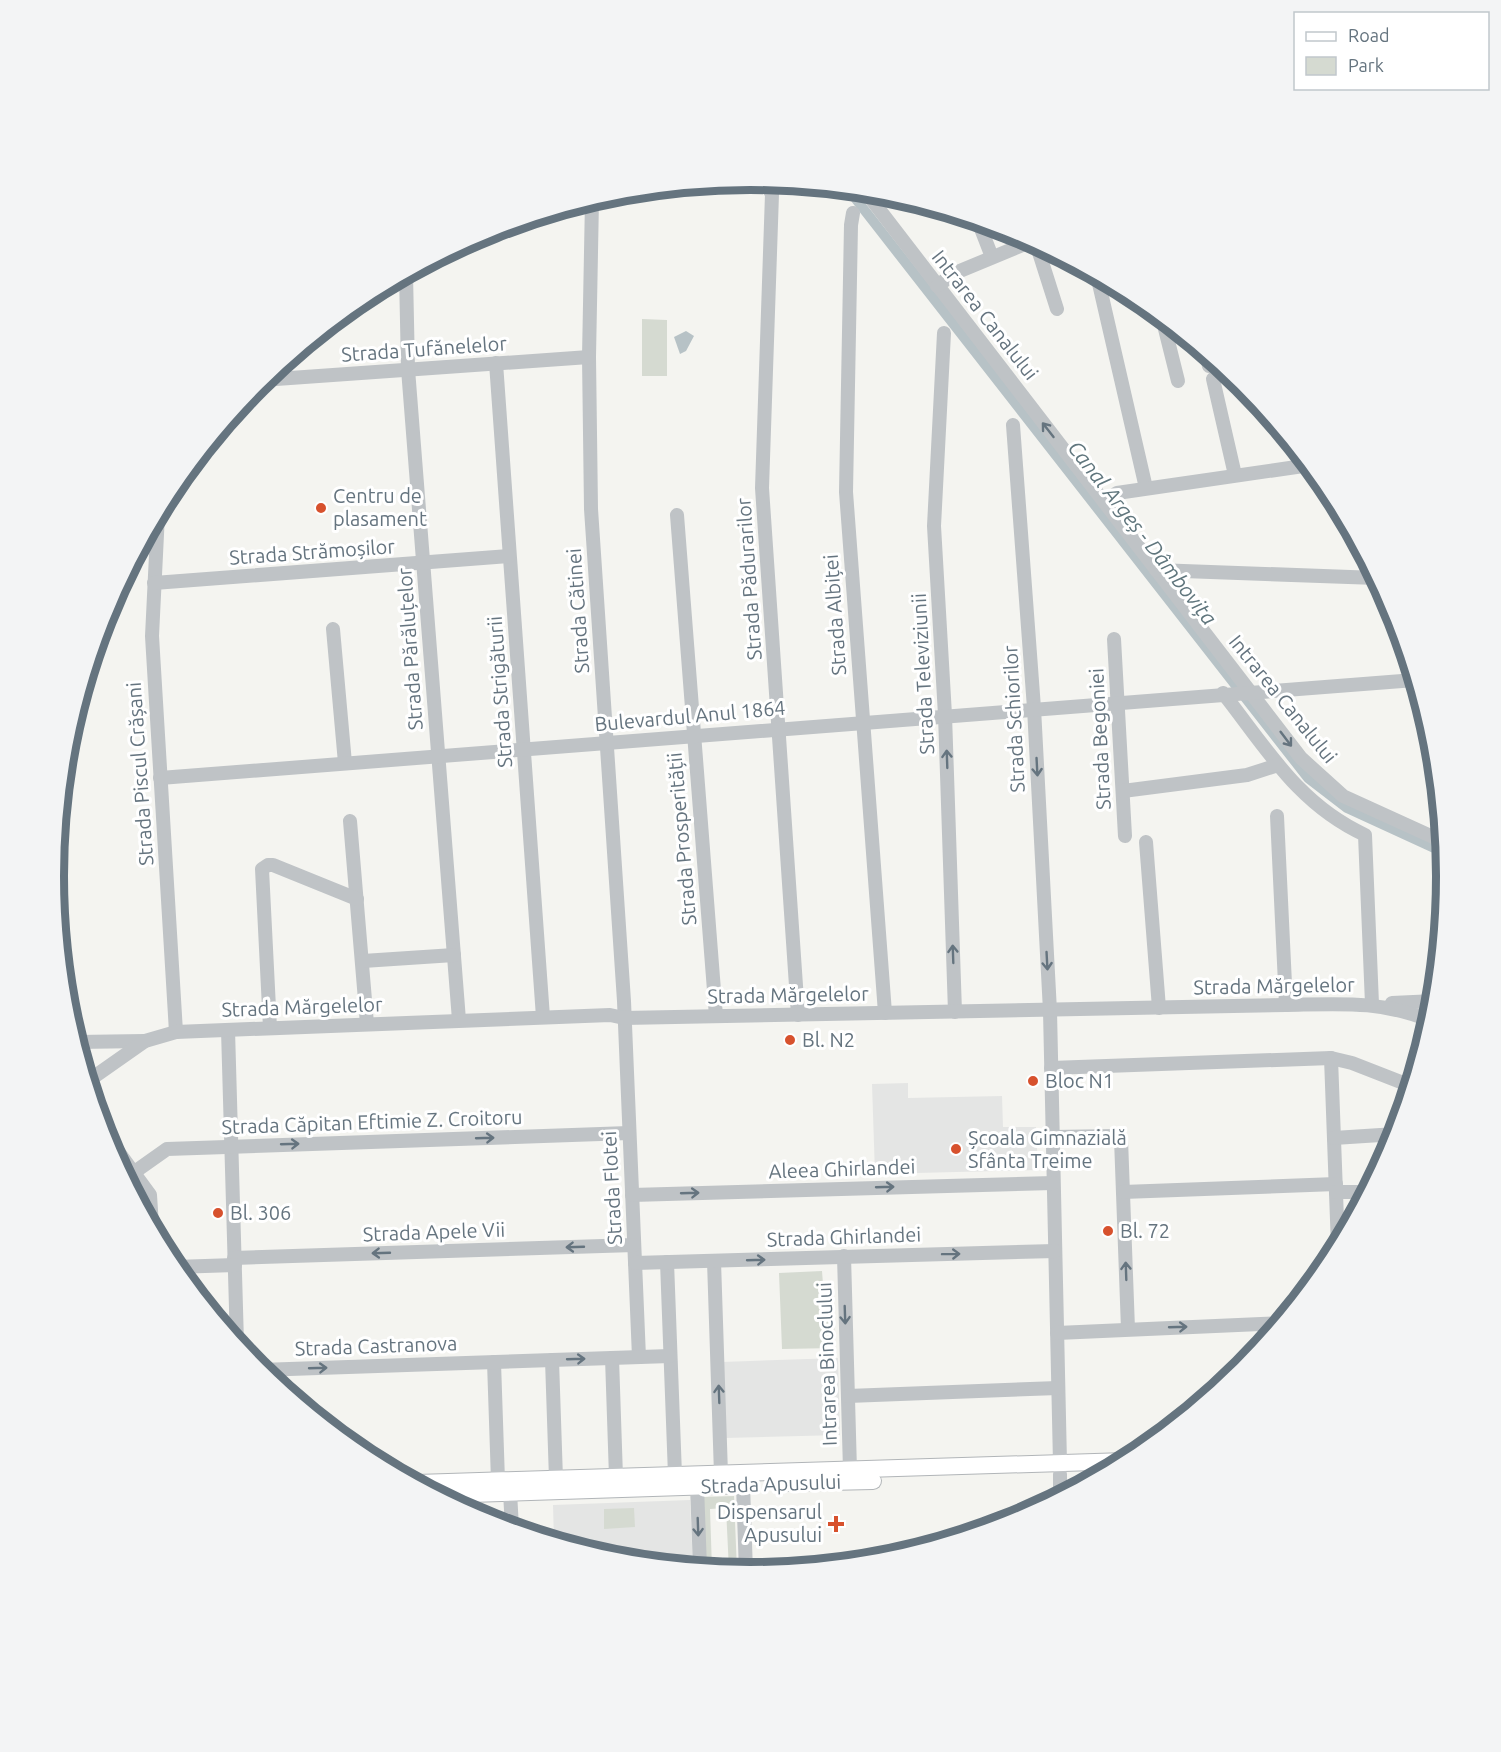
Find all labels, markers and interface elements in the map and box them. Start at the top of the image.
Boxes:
legend [1294,12,1489,90]
text: Road [1348,25,1390,45]
text: Park [1348,55,1384,75]
street label: Intrarea Canalului [928,245,1043,384]
street label: Strada Tufănelelor [340,331,508,366]
one-way arrow [1042,422,1055,438]
water label: Canal Argeș - Dâmbovița [1063,436,1222,629]
place label: Centru de plasament [333,484,427,530]
street label: Strada Pădurarilor [731,497,766,661]
marker: Centru de plasament [314,501,328,515]
street label: Strada Strămoșilor [228,534,396,569]
street label: Strada Cătinei [562,548,593,674]
street label: Strada Albiței [819,554,850,676]
street label: Strada Părăluțelor [392,567,427,731]
street label: Strada Televiziunii [907,593,938,755]
street label: Strada Strigăturii [483,615,516,769]
street label: Intrarea Canalului [1225,630,1342,767]
street label: Strada Schiorilor [998,644,1029,793]
street label: Strada Begoniei [1084,668,1115,810]
street label: Strada Piscul Crășani [122,681,157,867]
street label: Bulevardul Anul 1864 [593,696,786,735]
one-way arrow [1279,731,1292,747]
one-way arrow [941,749,953,769]
street label: Strada Prosperității [662,752,701,926]
one-way arrow [1031,756,1042,776]
one-way arrow [947,944,959,964]
one-way arrow [1042,951,1053,971]
street label: Strada Mărgelelor [1193,973,1355,998]
street label: Strada Mărgelelor [707,982,869,1007]
street label: Strada Mărgelelor [221,992,383,1021]
place label: Bl. N2 [802,1028,855,1051]
marker: Bl. N2 [783,1033,797,1047]
place label: Bloc N1 [1045,1069,1114,1092]
marker: Bloc N1 [1026,1074,1040,1088]
street label: Strada Căpitan Eftimie Z. Croitoru [221,1105,523,1138]
place label: Școala Gimnazială Sfânta Treime [968,1126,1127,1172]
street label: Strada Flotei [597,1131,626,1246]
one-way arrow [474,1132,494,1143]
one-way arrow [279,1139,299,1150]
marker: Școala Gimnazială Sfânta Treime [949,1142,963,1156]
street label: Aleea Ghirlandei [768,1154,916,1183]
one-way arrow [875,1182,895,1193]
one-way arrow [680,1188,700,1199]
place label: Bl. 306 [230,1201,291,1224]
marker: Bl. 306 [211,1206,225,1220]
street label: Strada Apele Vii [362,1218,506,1245]
place label: Bl. 72 [1120,1219,1170,1242]
street label: Strada Ghirlandei [766,1222,922,1251]
marker: Bl. 72 [1101,1224,1115,1238]
one-way arrow [566,1241,586,1253]
one-way arrow [371,1248,391,1259]
one-way arrow [941,1248,961,1259]
one-way arrow [746,1254,766,1265]
one-way arrow [1120,1261,1132,1281]
street label: Intrarea Binoclului [812,1282,841,1446]
one-way arrow [840,1304,851,1324]
one-way arrow [1168,1321,1188,1332]
street label: Strada Castranova [294,1331,458,1360]
one-way arrow [565,1353,585,1365]
one-way arrow [307,1362,327,1373]
one-way arrow [713,1384,724,1404]
street label: Strada Apusului [700,1470,842,1497]
place label: Dispensarul Apusului [717,1500,822,1546]
marker: Dispensarul Apusului [827,1515,845,1533]
one-way arrow [693,1516,704,1536]

